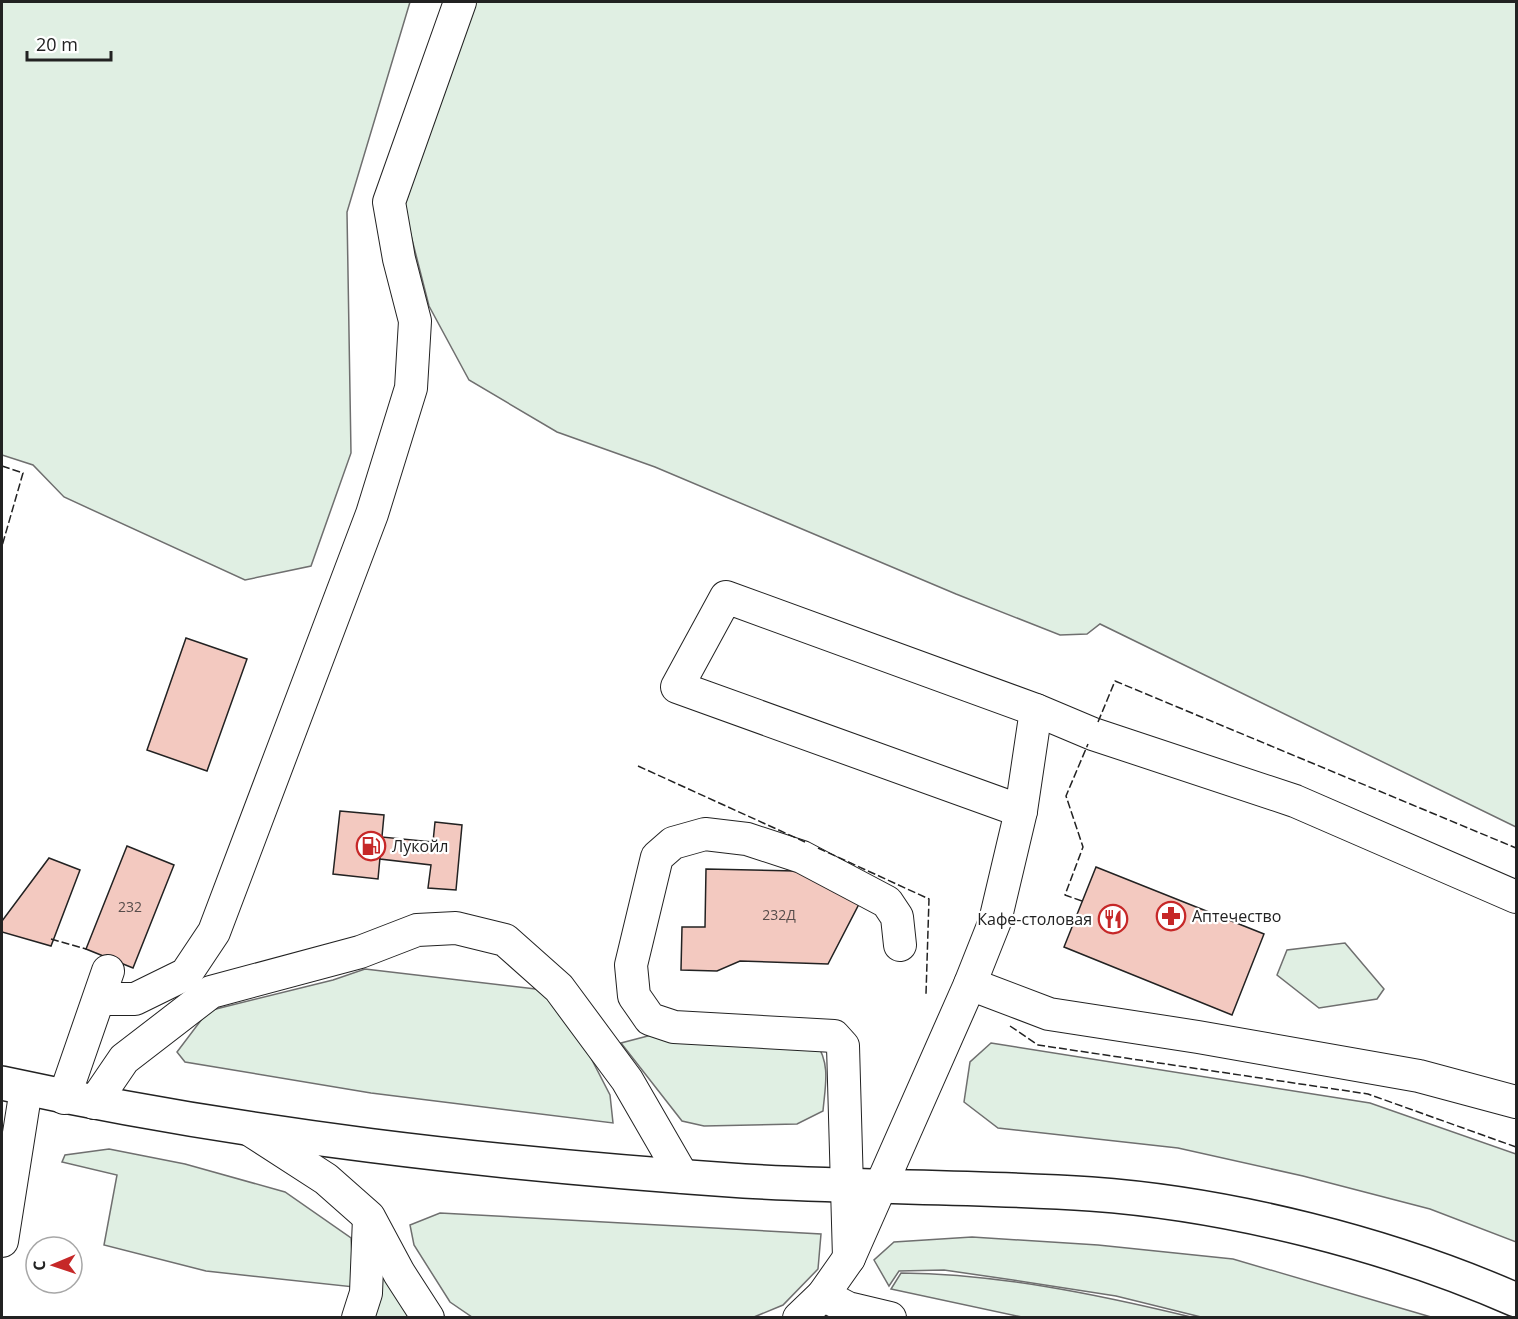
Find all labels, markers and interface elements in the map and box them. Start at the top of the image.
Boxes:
scale bar [27,24,111,62]
text: 20 m [36,32,78,56]
fuel station icon: Лукойл [355,830,387,862]
place label: Лукойл [392,835,448,857]
house number: 232 [118,897,142,916]
pharmacy icon: Аптечество [1155,900,1187,932]
restaurant icon: Кафе-столовая [1097,903,1129,935]
house number: 232Д [762,905,796,924]
place label: Аптечество [1192,905,1281,927]
place label: Кафе-столовая [977,908,1092,930]
north arrow [24,1235,84,1295]
text: С [28,1260,50,1271]

